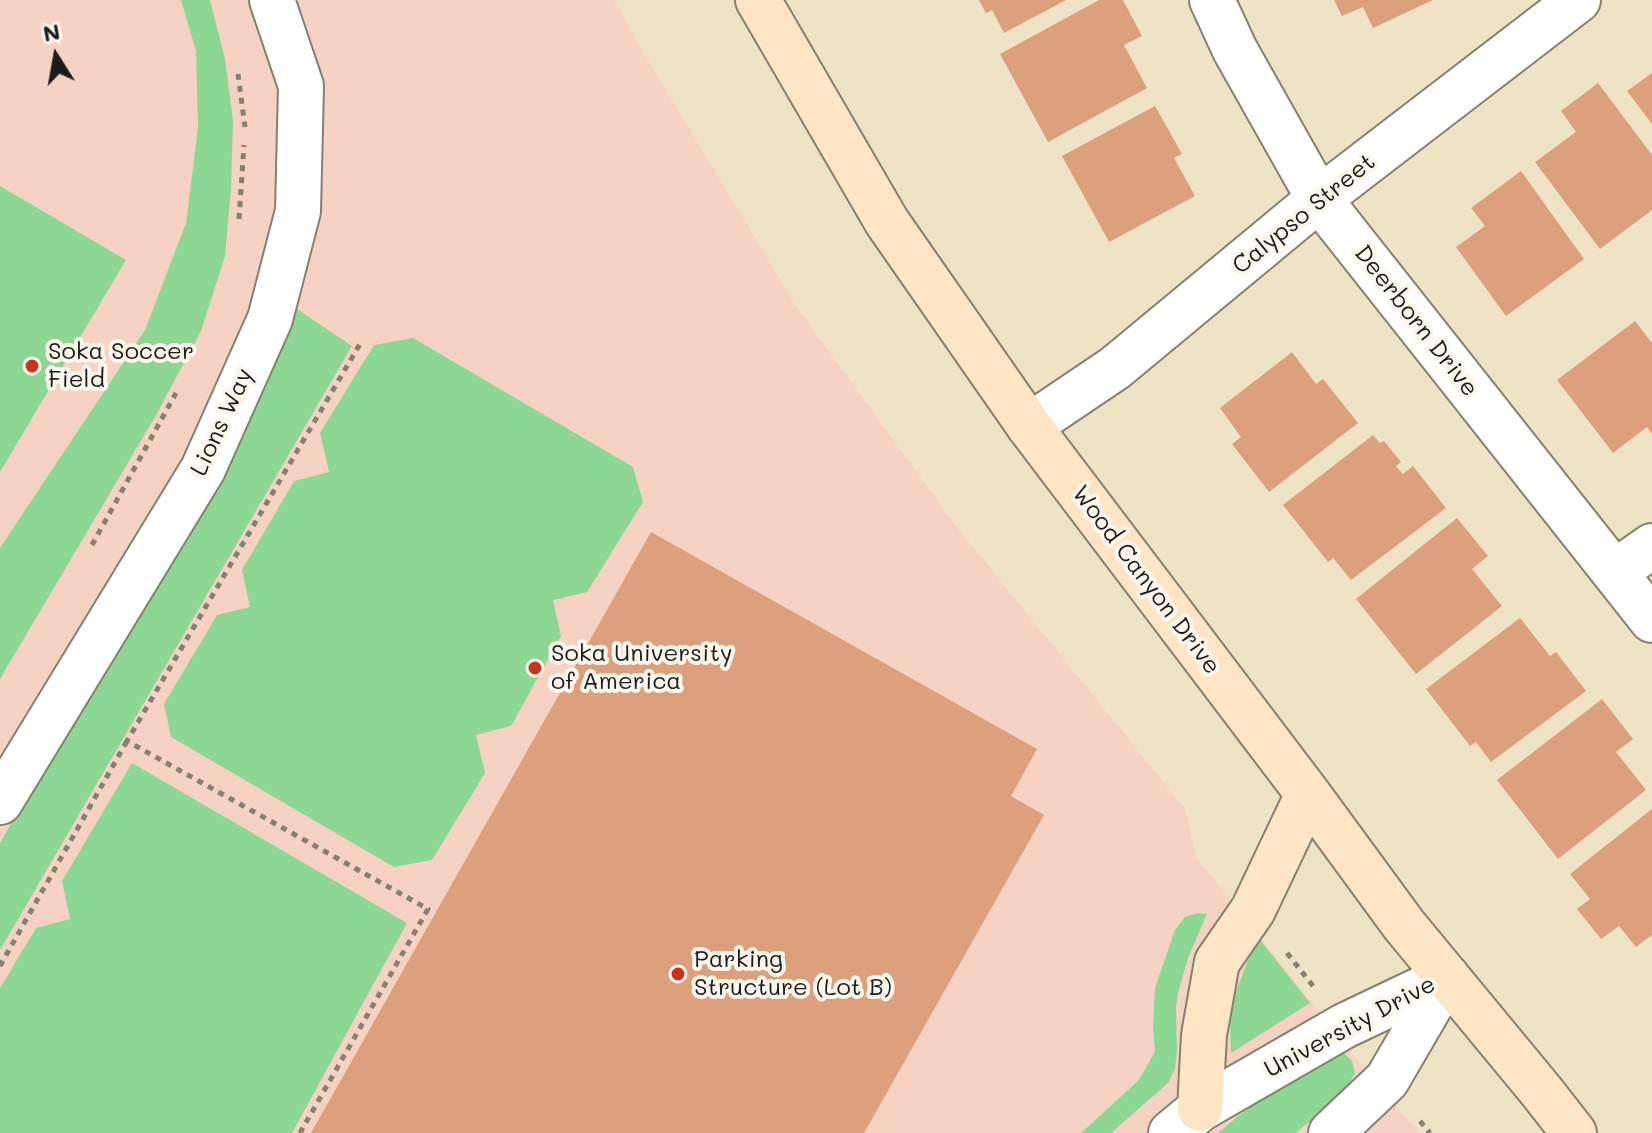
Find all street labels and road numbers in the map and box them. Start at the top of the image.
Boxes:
street label: Calypso Street [1227,148,1381,280]
street label: Deerborn Drive [1348,240,1484,402]
street label: Lions Way [185,364,259,480]
street label: Wood Canyon Drive [1066,480,1226,680]
street label: University Drive [1260,970,1440,1084]

